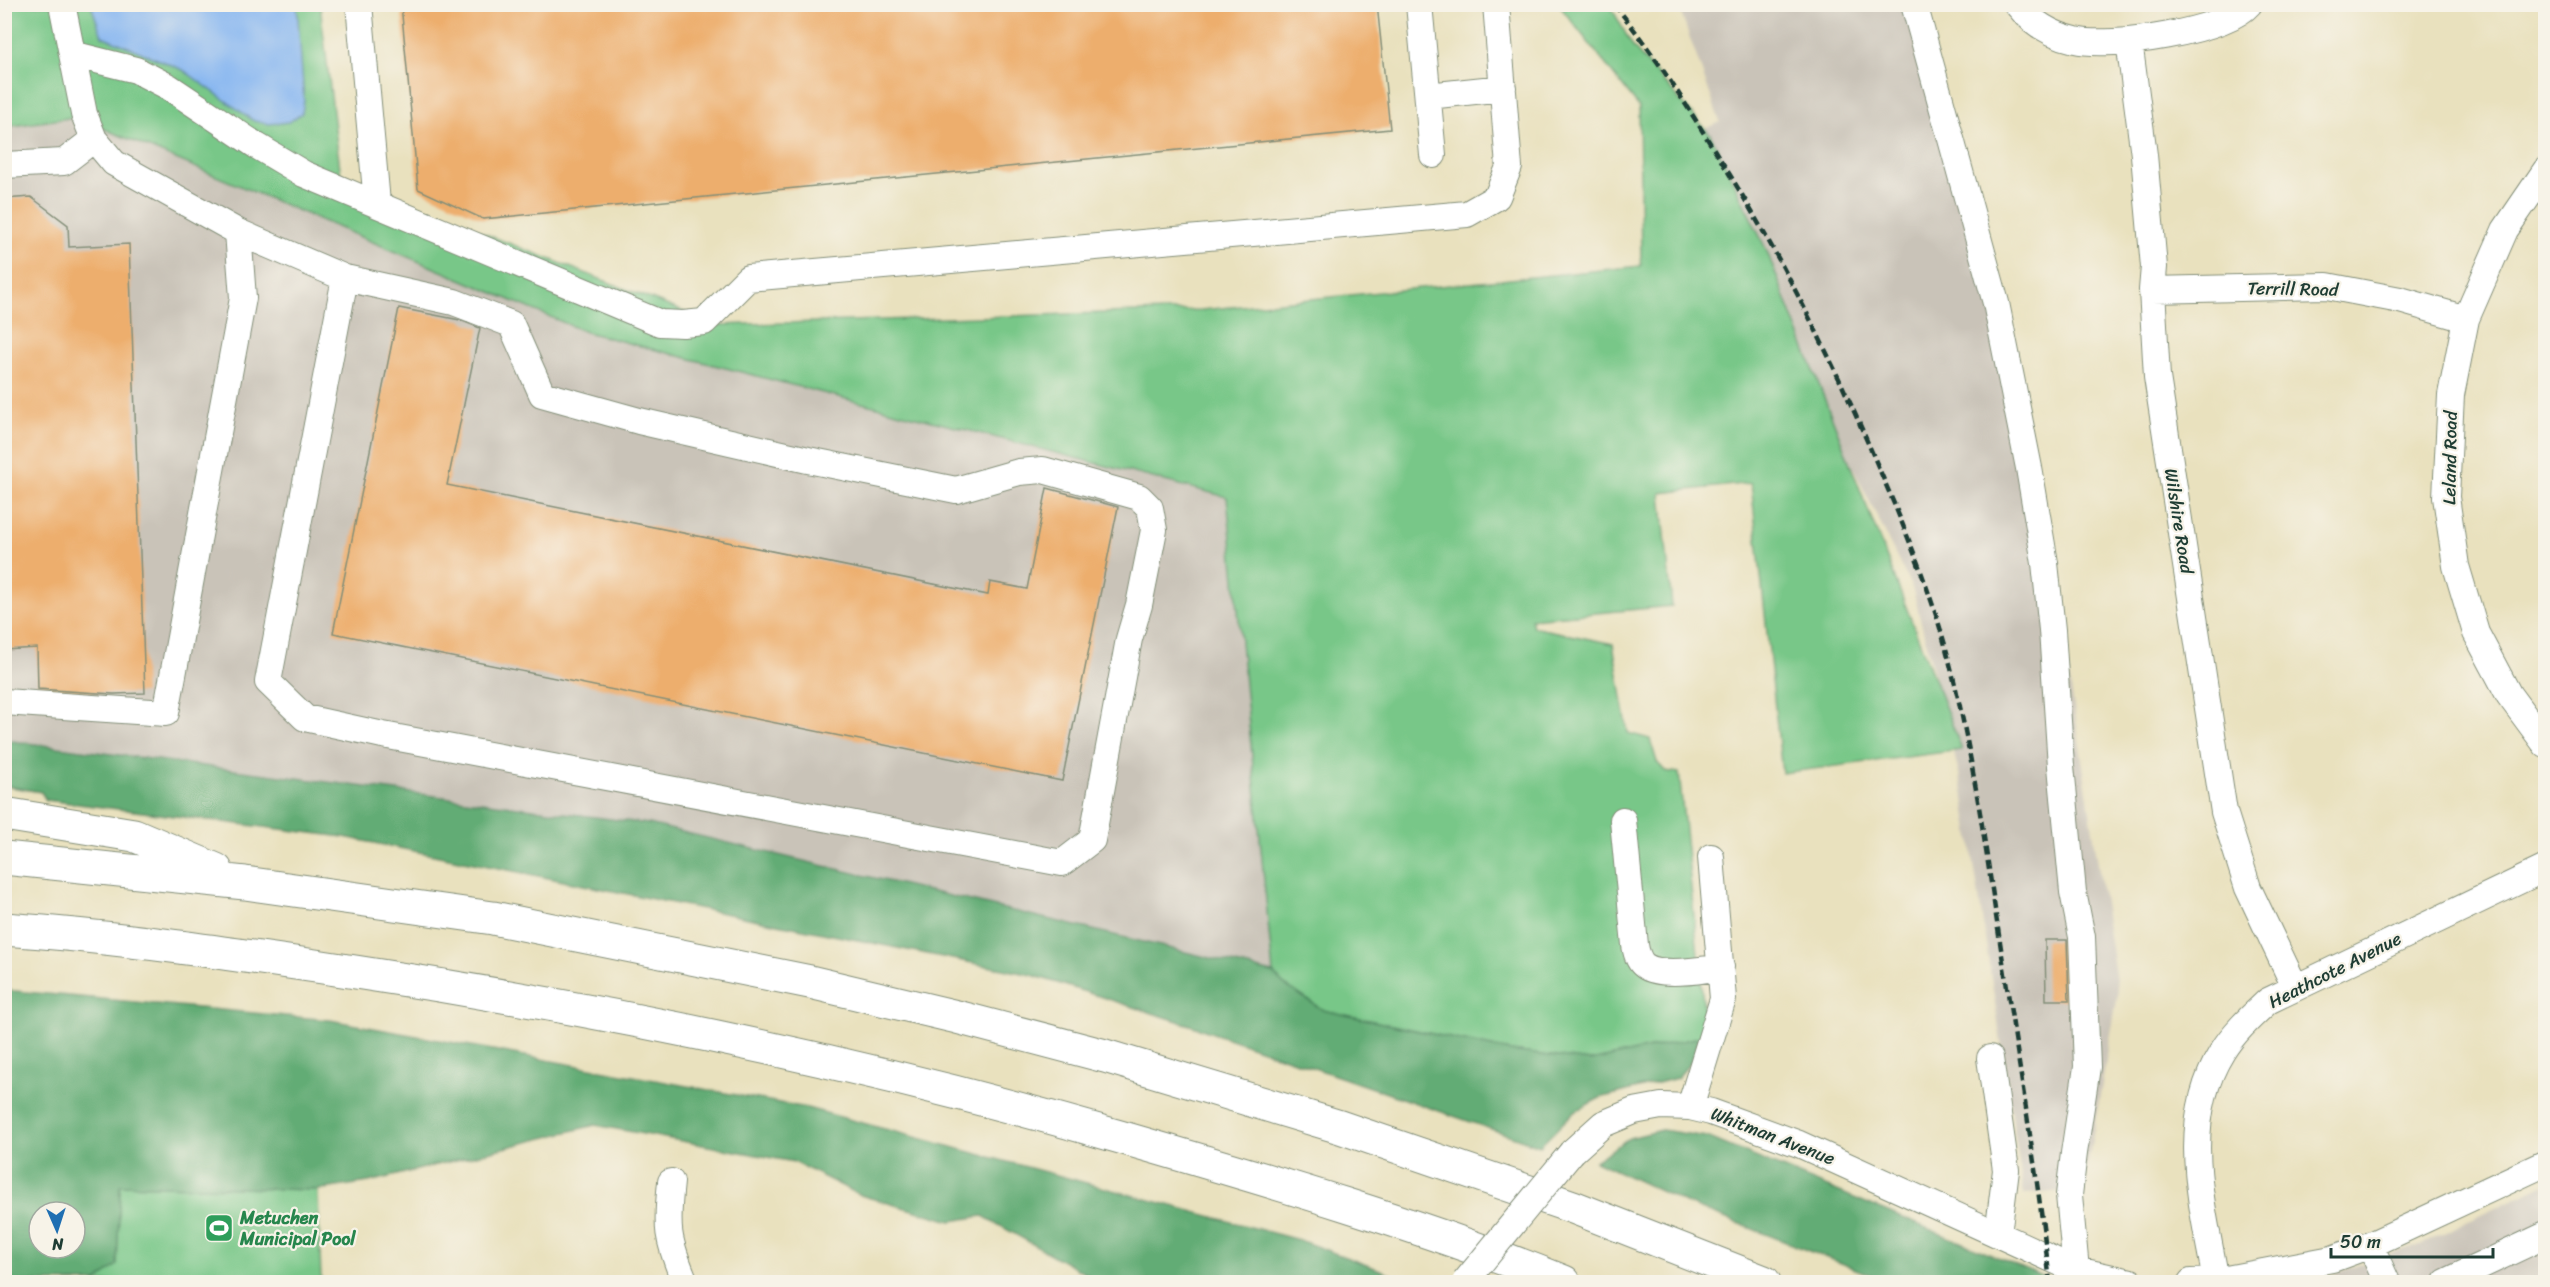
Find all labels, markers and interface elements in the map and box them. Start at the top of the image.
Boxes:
street label: Terrill Road [2247,272,2340,306]
street label: Leland Road [2433,409,2467,505]
street label: Wilshire Road [2155,466,2203,577]
street label: Heathcote Avenue [2263,923,2407,1017]
street label: Whitman Avenue [1706,1098,1840,1174]
north arrow [27,1200,87,1260]
place label: Metuchen Municipal Pool [239,1202,356,1255]
sports icon: Metuchen Municipal Pool [203,1212,235,1244]
scale bar [2331,1221,2493,1259]
text: 50 m [2340,1226,2381,1258]
text: N [51,1230,65,1259]

